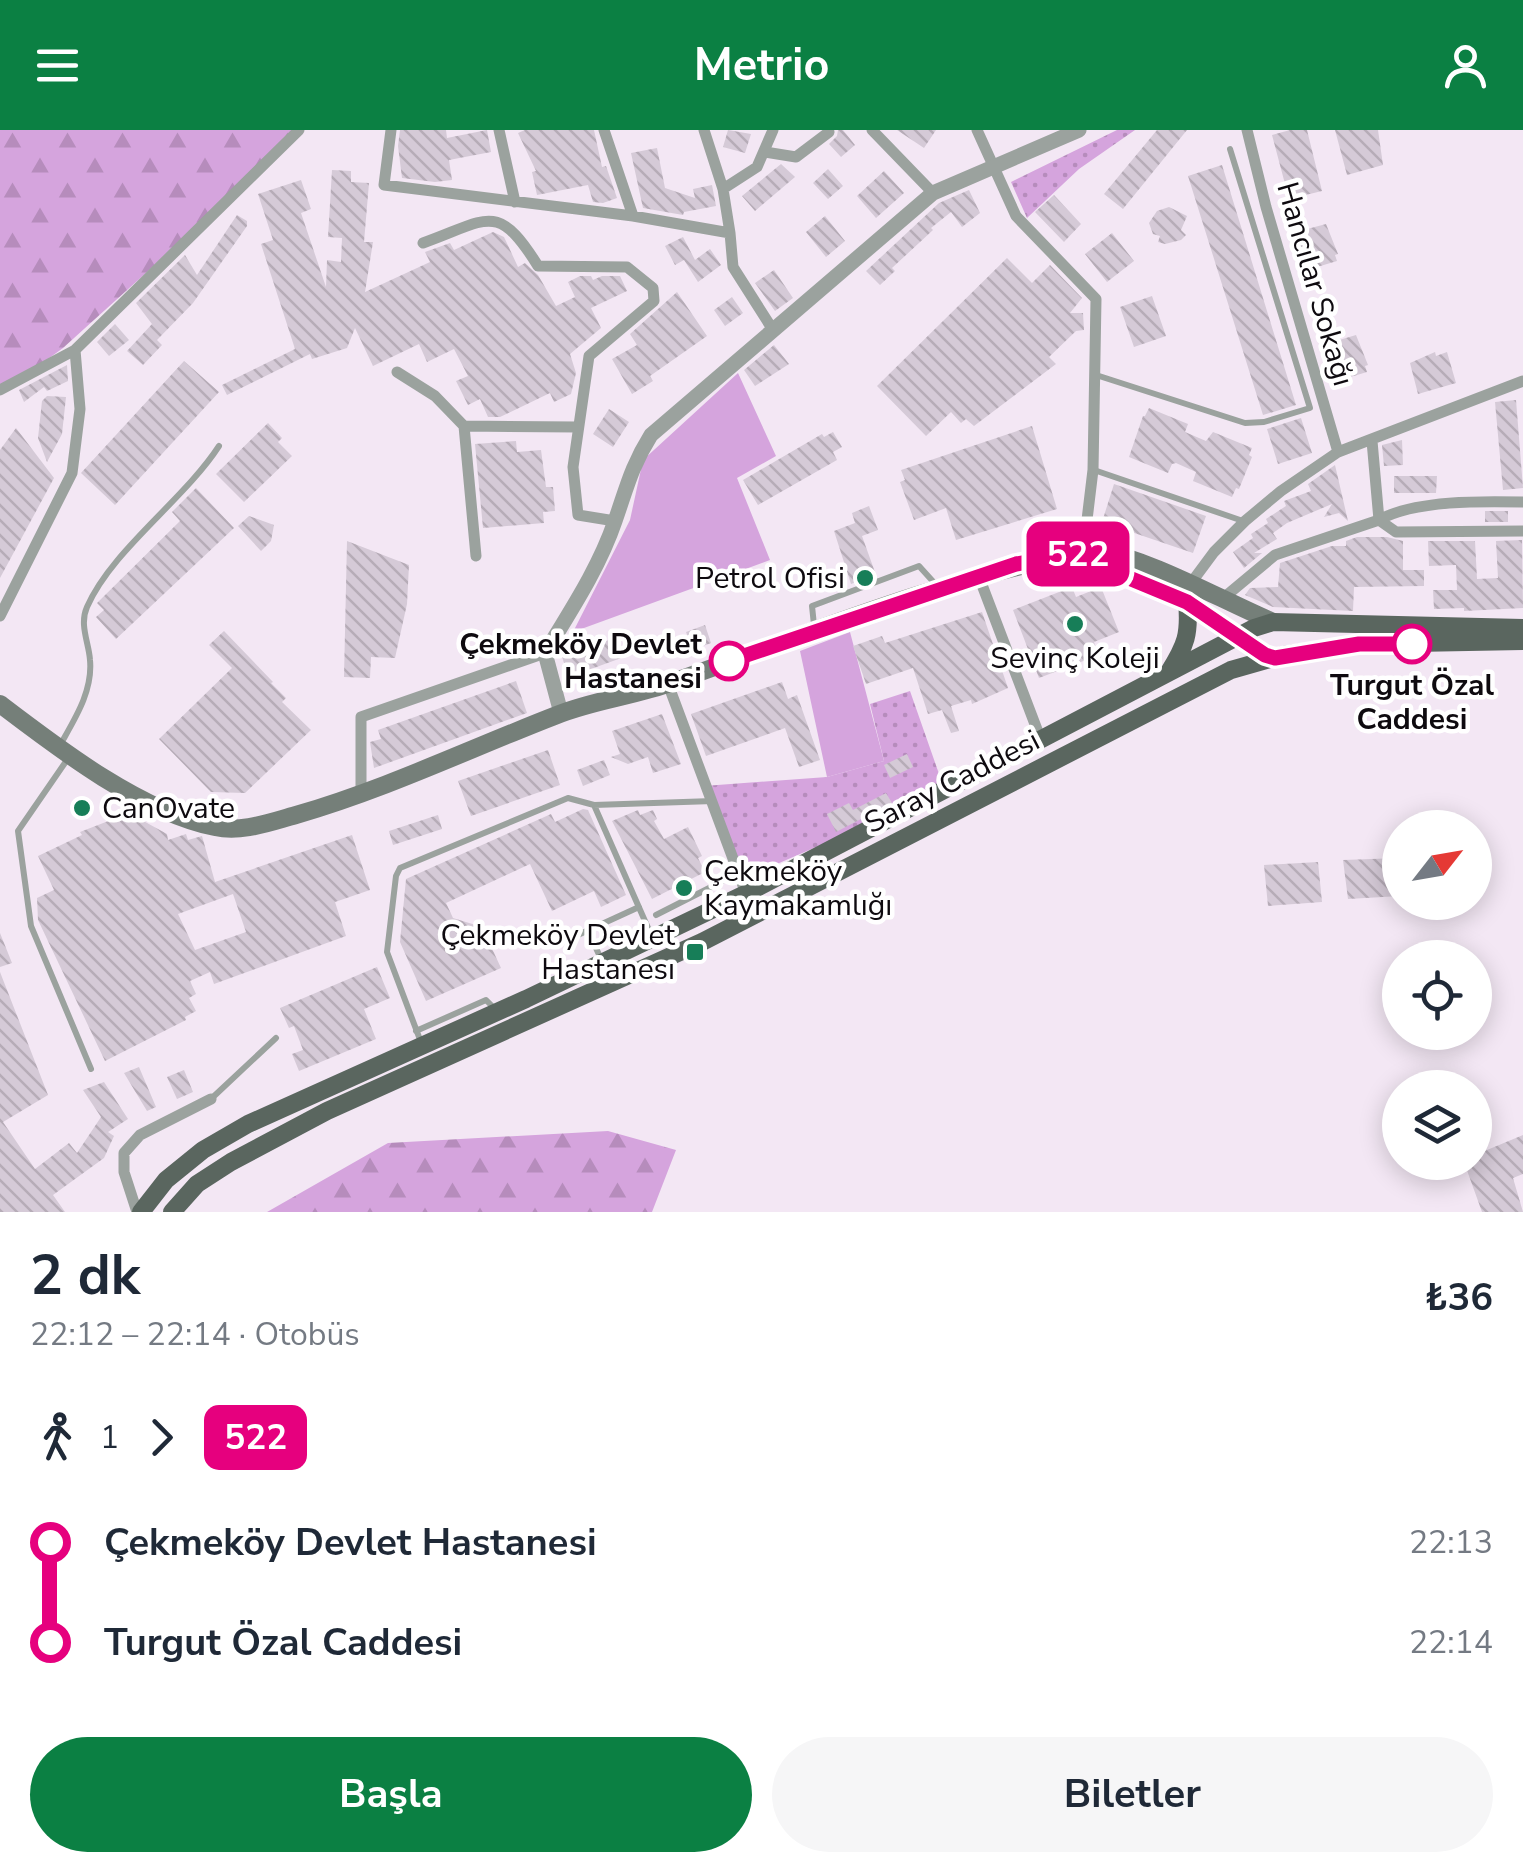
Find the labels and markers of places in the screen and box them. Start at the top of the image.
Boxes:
place label: Petrol Ofisi [695,558,845,599]
marker: Petrol Ofisi [854,567,876,589]
marker: Sevinç Koleji [1064,613,1086,635]
place label: Çekmeköy Devlet Hastanesi [459,624,702,699]
marker: Turgut Özal Caddesi [1393,625,1431,663]
place label: Sevinç Koleji [990,638,1160,679]
marker: Çekmeköy Devlet Hastanesi [710,642,748,680]
place label: Turgut Özal Caddesi [1330,665,1494,740]
place label: CanOvate [102,788,235,829]
marker: CanOvate [71,797,93,819]
place label: Çekmeköy Kaymakamlığı [704,851,892,926]
marker: Çekmeköy Kaymakamlığı [673,877,695,899]
place label: Çekmeköy Devlet Hastanesı [440,915,675,990]
marker: Çekmeköy Devlet Hastanesı [684,941,706,963]

